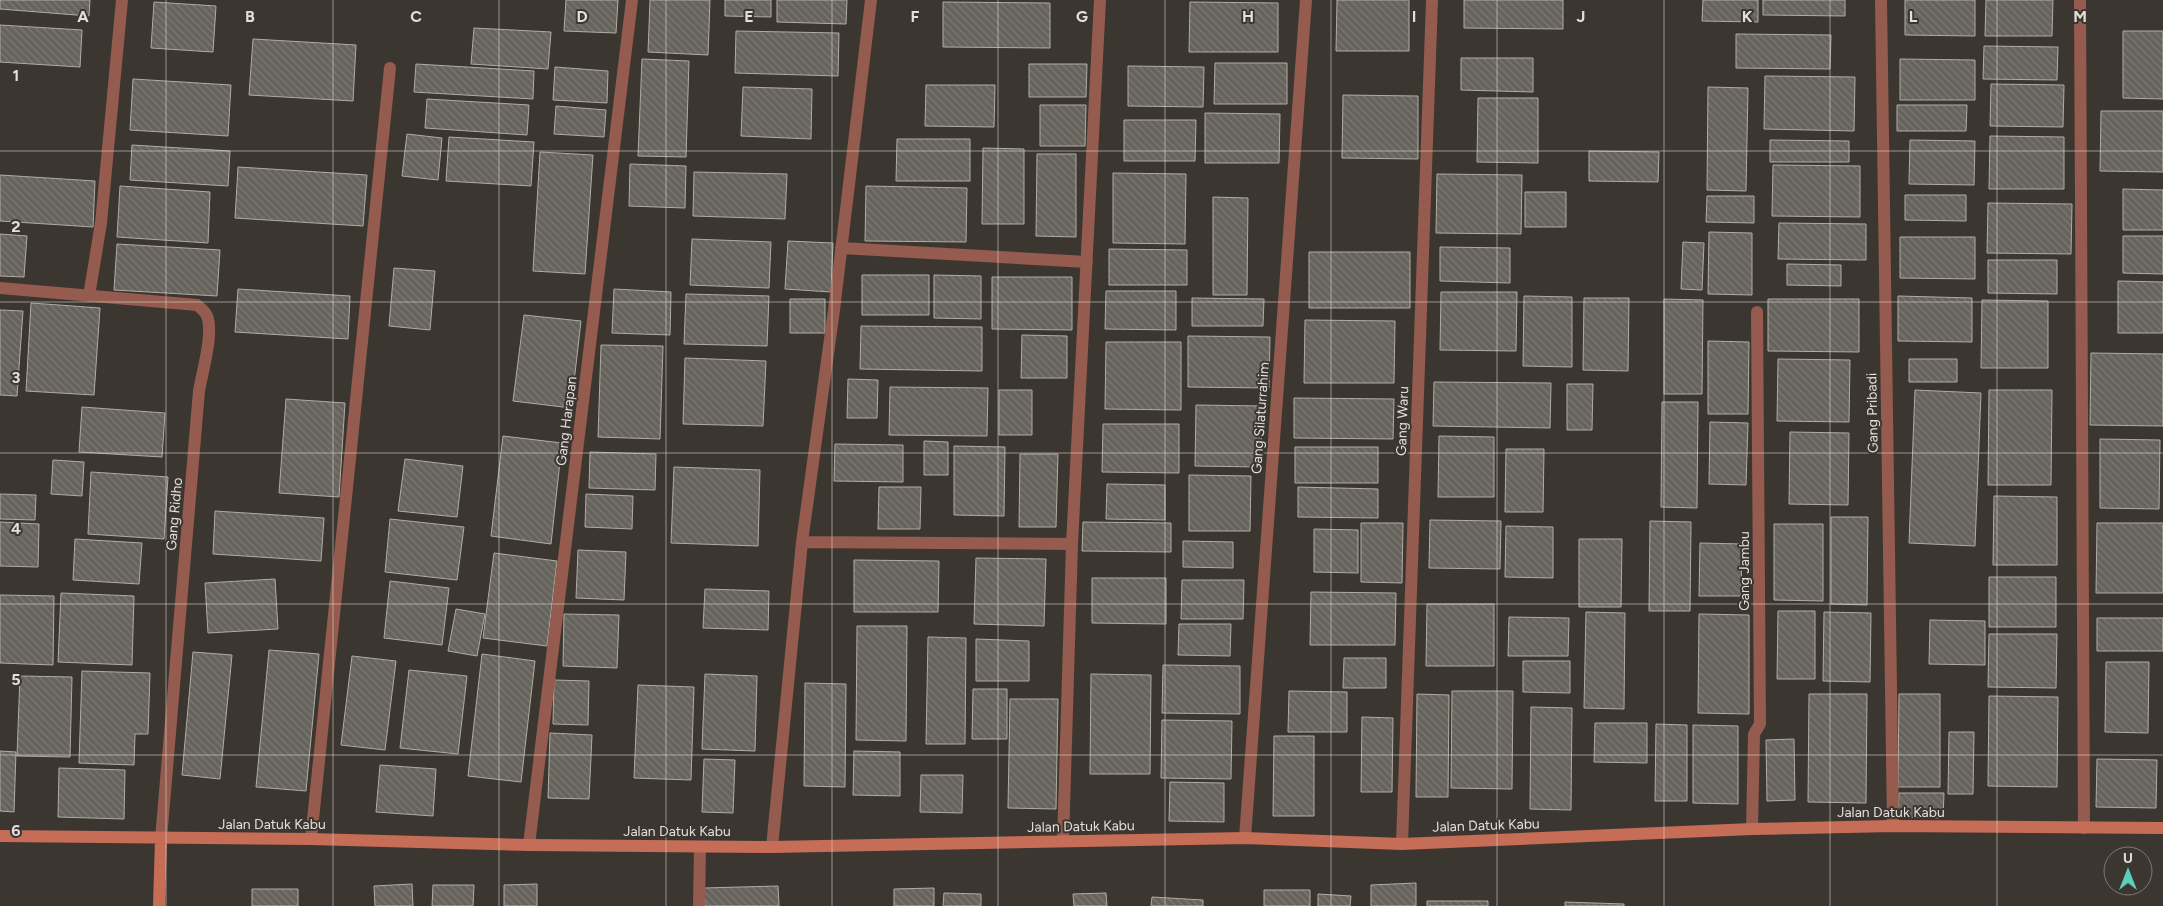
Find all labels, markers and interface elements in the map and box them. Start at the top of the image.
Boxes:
text: A [77,7,89,26]
text: B [245,7,255,26]
text: C [410,7,422,26]
text: D [576,7,588,26]
text: E [744,7,754,26]
text: F [911,7,920,26]
text: G [1076,7,1088,26]
text: H [1242,7,1254,26]
text: I [1412,7,1416,26]
text: J [1577,7,1585,26]
text: K [1742,7,1753,26]
text: L [1909,7,1918,26]
text: M [2073,7,2087,26]
text: 1 [13,66,19,85]
text: 2 [11,217,21,236]
street label: Gang Silaturrahim [1248,361,1273,474]
text: 3 [12,368,21,387]
street label: Gang Pribadi [1863,373,1882,453]
street label: Gang Harapan [553,375,580,467]
street label: Gang Waru [1393,386,1412,456]
street label: Gang Ridho [163,477,186,551]
text: 4 [11,519,21,538]
street label: Gang Jambu [1736,531,1753,611]
text: 5 [11,670,21,689]
street label: Jalan Datuk Kabu [1837,804,1945,821]
street label: Jalan Datuk Kabu [1432,815,1540,836]
street label: Jalan Datuk Kabu [218,816,326,833]
street label: Jalan Datuk Kabu [1027,817,1135,836]
text: 6 [11,821,21,840]
street label: Jalan Datuk Kabu [623,823,731,840]
north arrow [2103,846,2153,896]
text: U [2123,850,2133,867]

